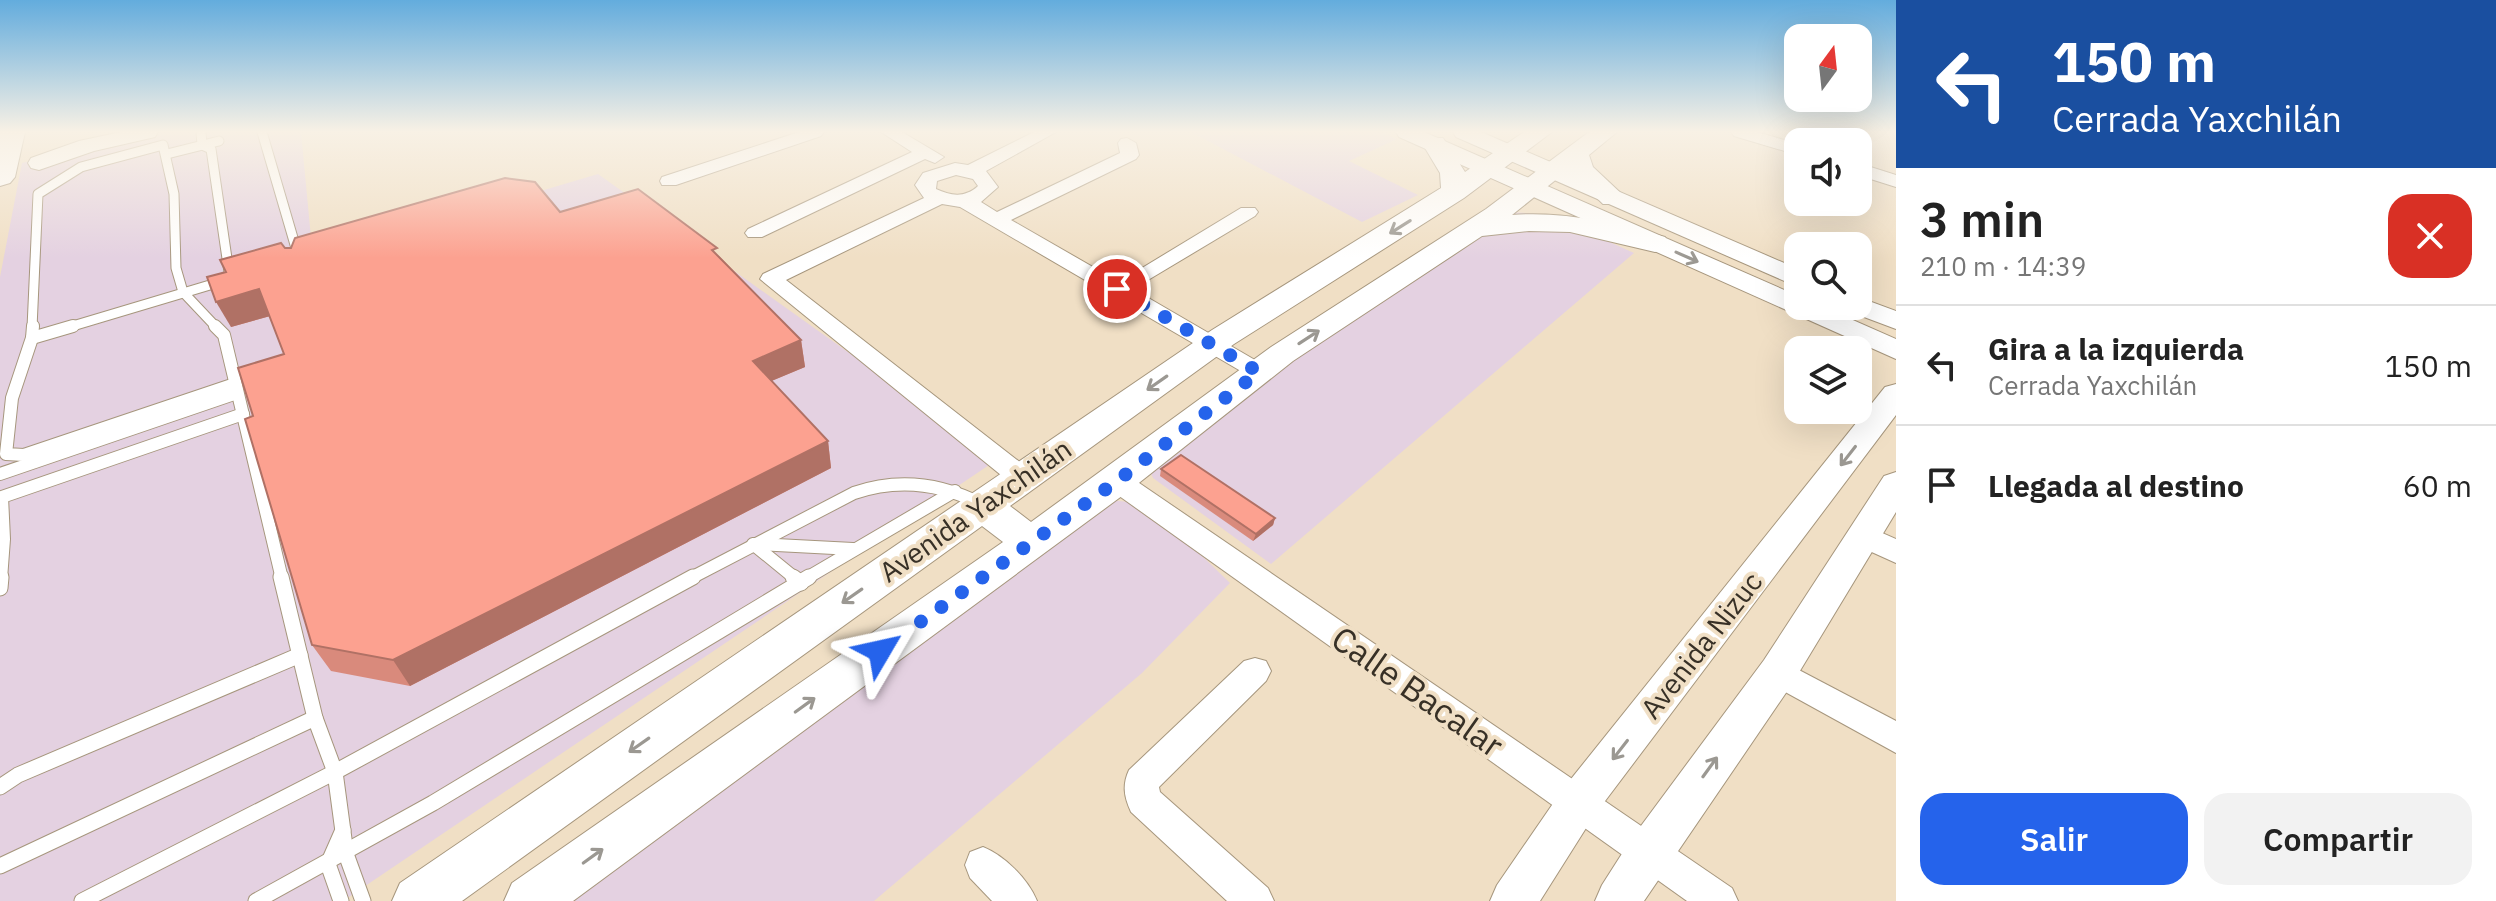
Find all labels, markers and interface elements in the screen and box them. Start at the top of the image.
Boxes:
north arrow [1784,24,1872,112]
map controls [1784,24,1872,424]
text: 150 m [2052,25,2216,97]
icon: left [1920,32,2024,136]
text: Cerrada Yaxchilán [2052,95,2342,142]
button: sound [1784,128,1872,216]
text: 3 min [1920,188,2044,250]
button: close [2388,194,2472,278]
one-way arrow [1389,220,1412,236]
button: search [1784,232,1872,320]
text: 210 m · 14:39 [1920,249,2086,283]
one-way arrow [1674,251,1699,266]
pin [1083,255,1151,323]
icon: arrive [1095,267,1139,311]
one-way arrow [1297,329,1320,345]
text: Gira a la izquierda [1988,329,2244,368]
button: layers [1784,336,1872,424]
icon: left [1920,343,1964,387]
text: 150 m [2385,346,2472,385]
text: Cerrada Yaxchilán [1988,368,2197,402]
one-way arrow [1147,375,1169,391]
street label: Avenida Yaxchilán [872,430,1078,590]
one-way arrow [1840,445,1857,466]
icon: arrive [1920,463,1964,507]
text: Llegada al destino [1988,466,2244,505]
text: 60 m [2403,466,2472,505]
street label: Avenida Nizuc [1632,564,1770,726]
one-way arrow [842,588,864,604]
position arrow [838,609,922,693]
street label: Calle Bacalar [1324,616,1512,766]
one-way arrow [793,696,815,713]
one-way arrow [629,737,651,753]
one-way arrow [1611,739,1628,760]
one-way arrow [1701,757,1718,779]
button: Salir [1920,793,2188,885]
button: Compartir [2204,793,2472,885]
one-way arrow [582,848,604,864]

